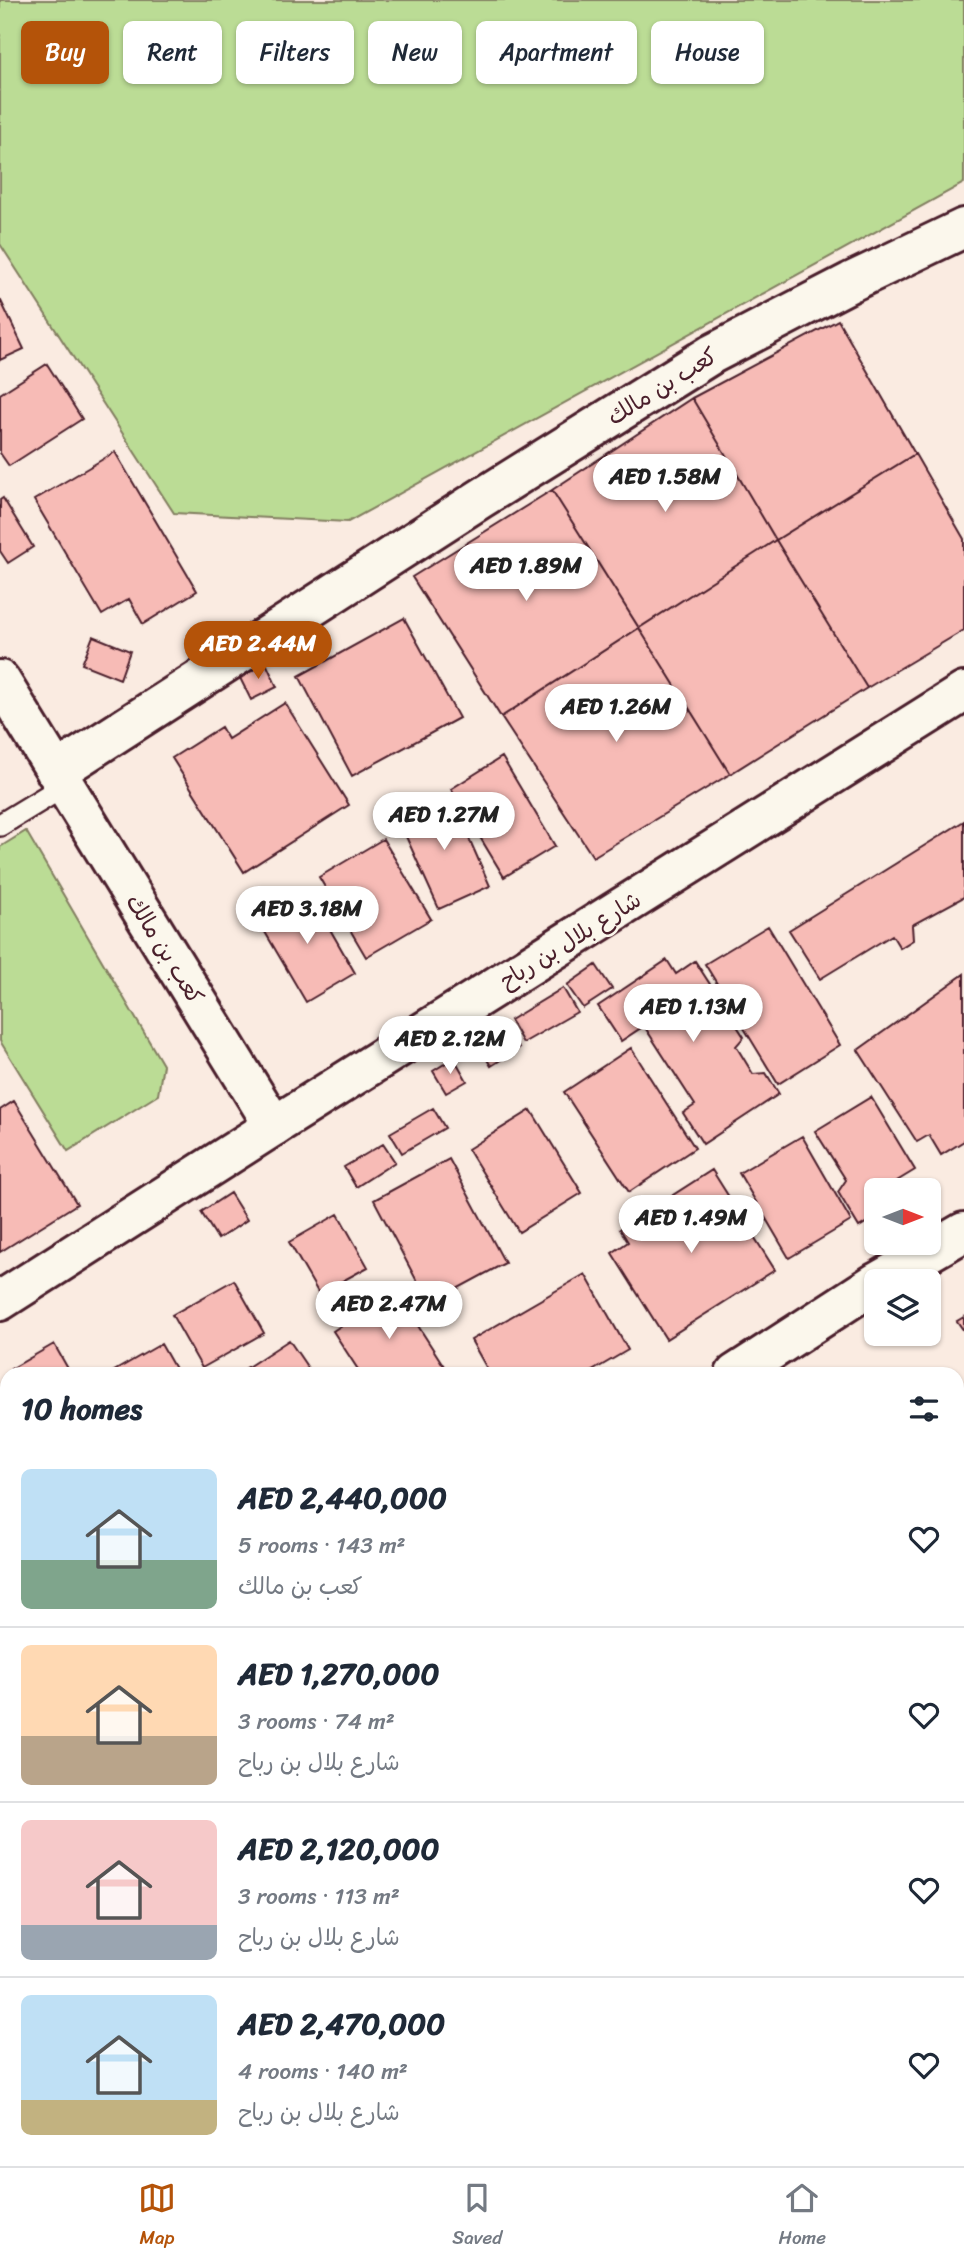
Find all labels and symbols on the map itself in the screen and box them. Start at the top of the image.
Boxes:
street label: كعب بن مالك [599,336,726,437]
pin: AED 1.58M [585,454,745,514]
pin: AED 1.89M [446,544,606,603]
pin: AED 2.44M [178,622,338,681]
pin: AED 1.26M [536,684,696,744]
pin: AED 1.27M [364,792,524,852]
street label: شارع بلال بن رباح [491,880,650,1001]
street label: كعب بن مالك [114,886,215,1013]
pin: AED 3.18M [227,886,387,946]
pin: AED 1.13M [613,984,773,1044]
pin: AED 2.12M [370,1016,530,1076]
north arrow [864,1178,942,1255]
pin: AED 1.49M [611,1196,771,1255]
pin: AED 2.47M [309,1282,469,1341]

